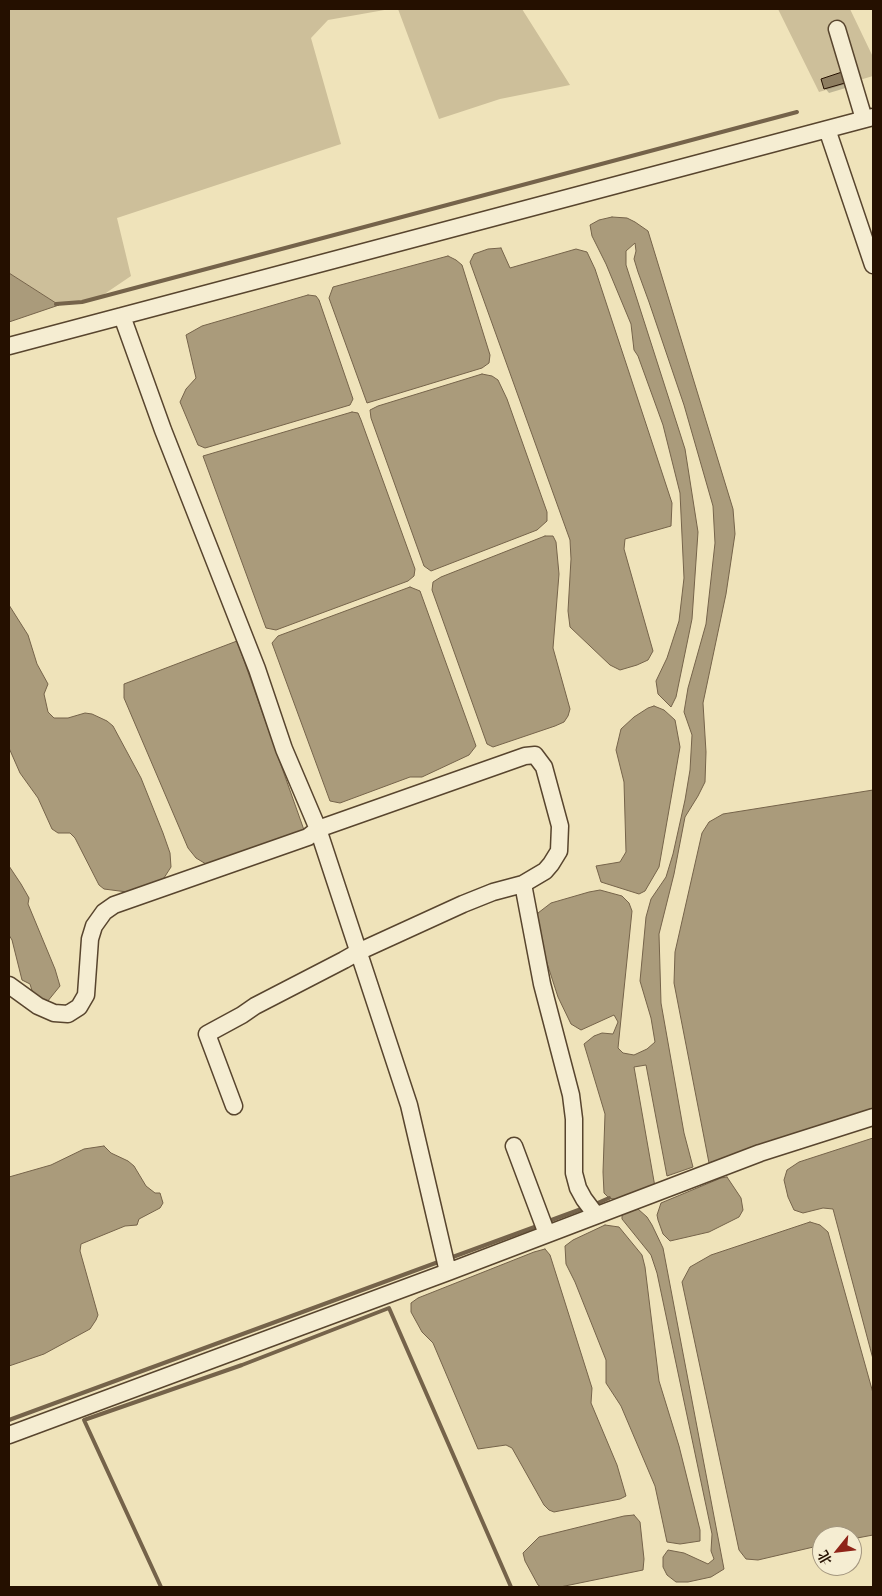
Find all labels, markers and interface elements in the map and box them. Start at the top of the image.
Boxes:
north arrow [812,1526,862,1576]
text: 北 [813,1547,836,1568]

